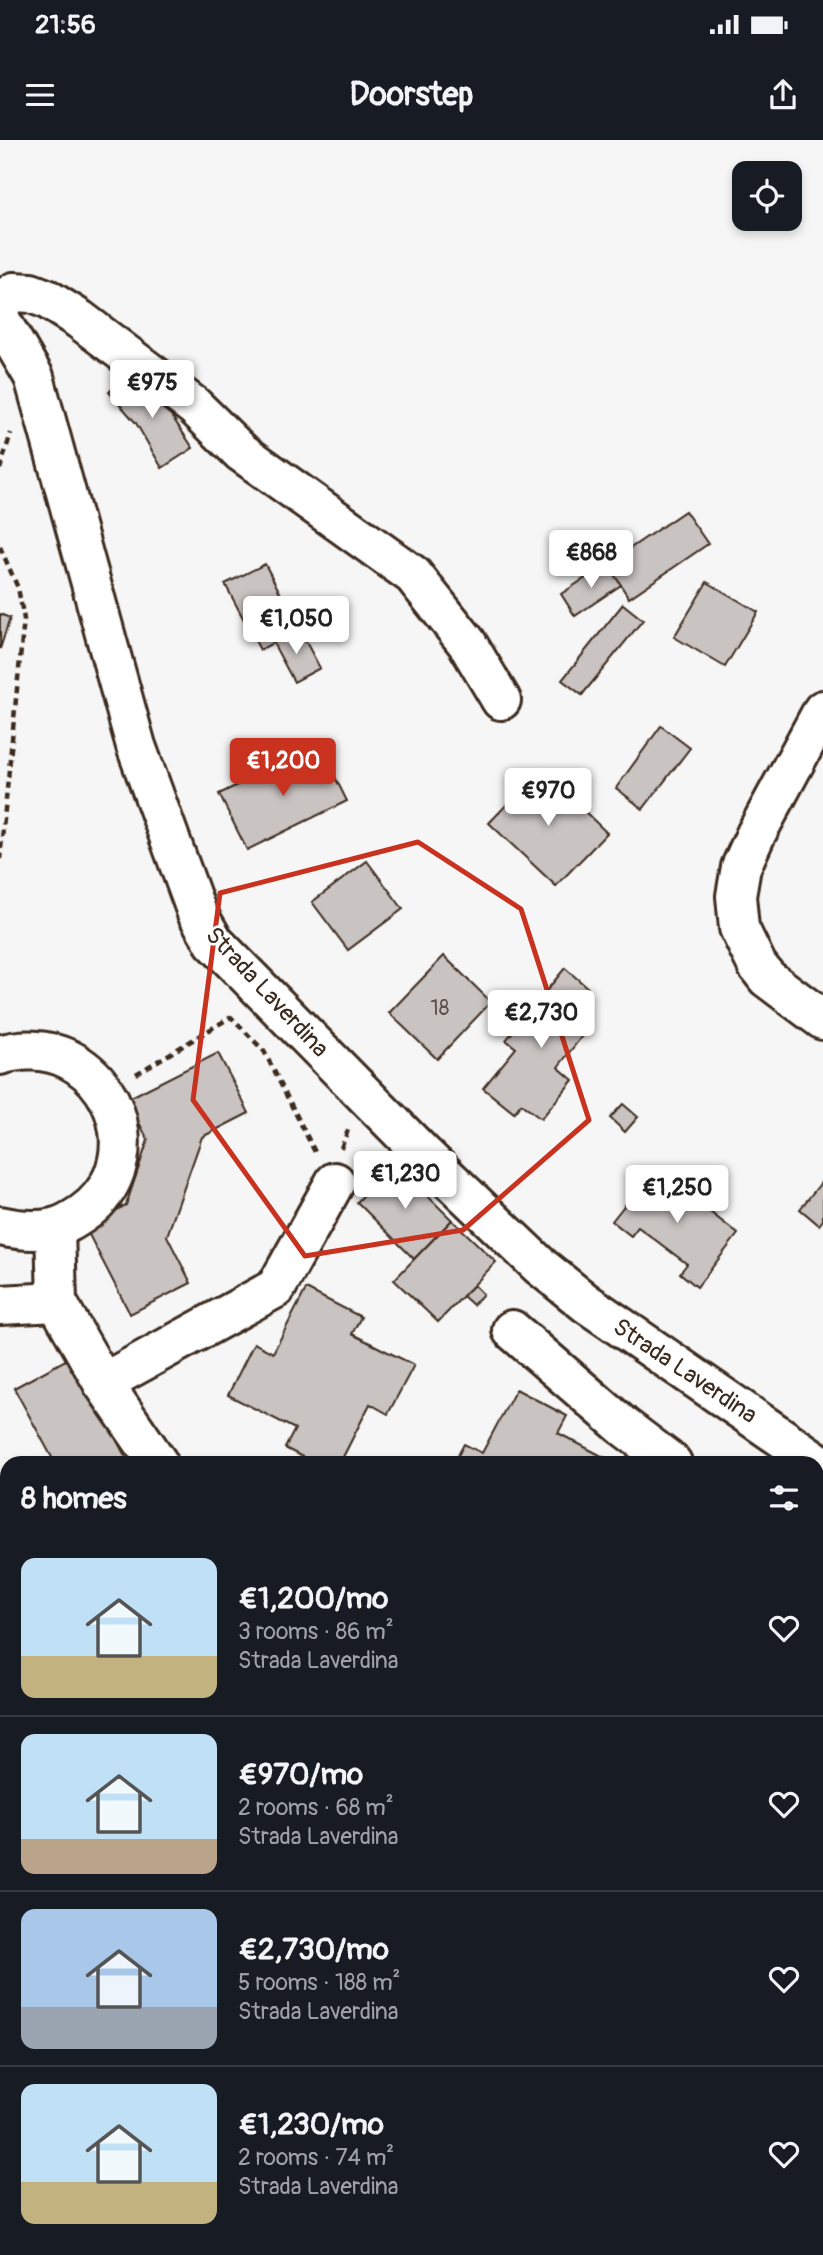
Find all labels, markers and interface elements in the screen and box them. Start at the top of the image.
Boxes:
text: 21:56 [35,9,96,41]
text: Doorstep [350,75,473,115]
icon: menu [21,76,59,114]
icon: share [764,76,802,114]
map controls [732,161,802,231]
button: locate [732,161,802,231]
pin: €975 [111,360,193,420]
text: €975 [126,368,178,397]
pin: €868 [550,531,632,590]
text: €868 [565,538,617,567]
pin: €1,050 [239,596,353,656]
text: €1,050 [259,604,333,633]
pin: €1,200 [226,738,340,798]
text: €1,200 [246,746,320,775]
pin: €970 [507,768,589,828]
text: €970 [521,776,575,805]
street label: Strada Laverdina [199,921,335,1063]
pin: €2,730 [484,990,598,1050]
house number: 18 [431,995,449,1022]
text: €2,730 [504,998,578,1027]
pin: €1,230 [348,1152,462,1211]
text: €1,230 [370,1159,440,1188]
pin: €1,250 [620,1166,734,1225]
text: €1,250 [641,1173,713,1202]
street label: Strada Laverdina [607,1312,763,1430]
icon: filters [765,1479,803,1517]
text: 8 homes [21,1480,127,1517]
text: €1,200/mo [238,1580,388,1617]
icon: home [77,1586,161,1670]
icon: heart [765,1609,803,1647]
text: 3 rooms · 86 m² [238,1617,394,1646]
text: Strada Laverdina [238,1646,399,1675]
text: €970/mo [238,1756,363,1793]
icon: home [77,1762,161,1846]
icon: heart [765,1785,803,1823]
text: 2 rooms · 68 m² [238,1793,394,1822]
text: Strada Laverdina [238,1822,399,1851]
text: €2,730/mo [238,1931,389,1968]
icon: home [77,1937,161,2021]
icon: heart [765,1960,803,1998]
text: 5 rooms · 188 m² [238,1968,400,1997]
text: Strada Laverdina [238,1997,399,2026]
text: €1,230/mo [238,2106,384,2143]
icon: home [77,2112,161,2196]
icon: heart [765,2135,803,2173]
text: 2 rooms · 74 m² [238,2143,394,2172]
text: Strada Laverdina [238,2172,399,2201]

